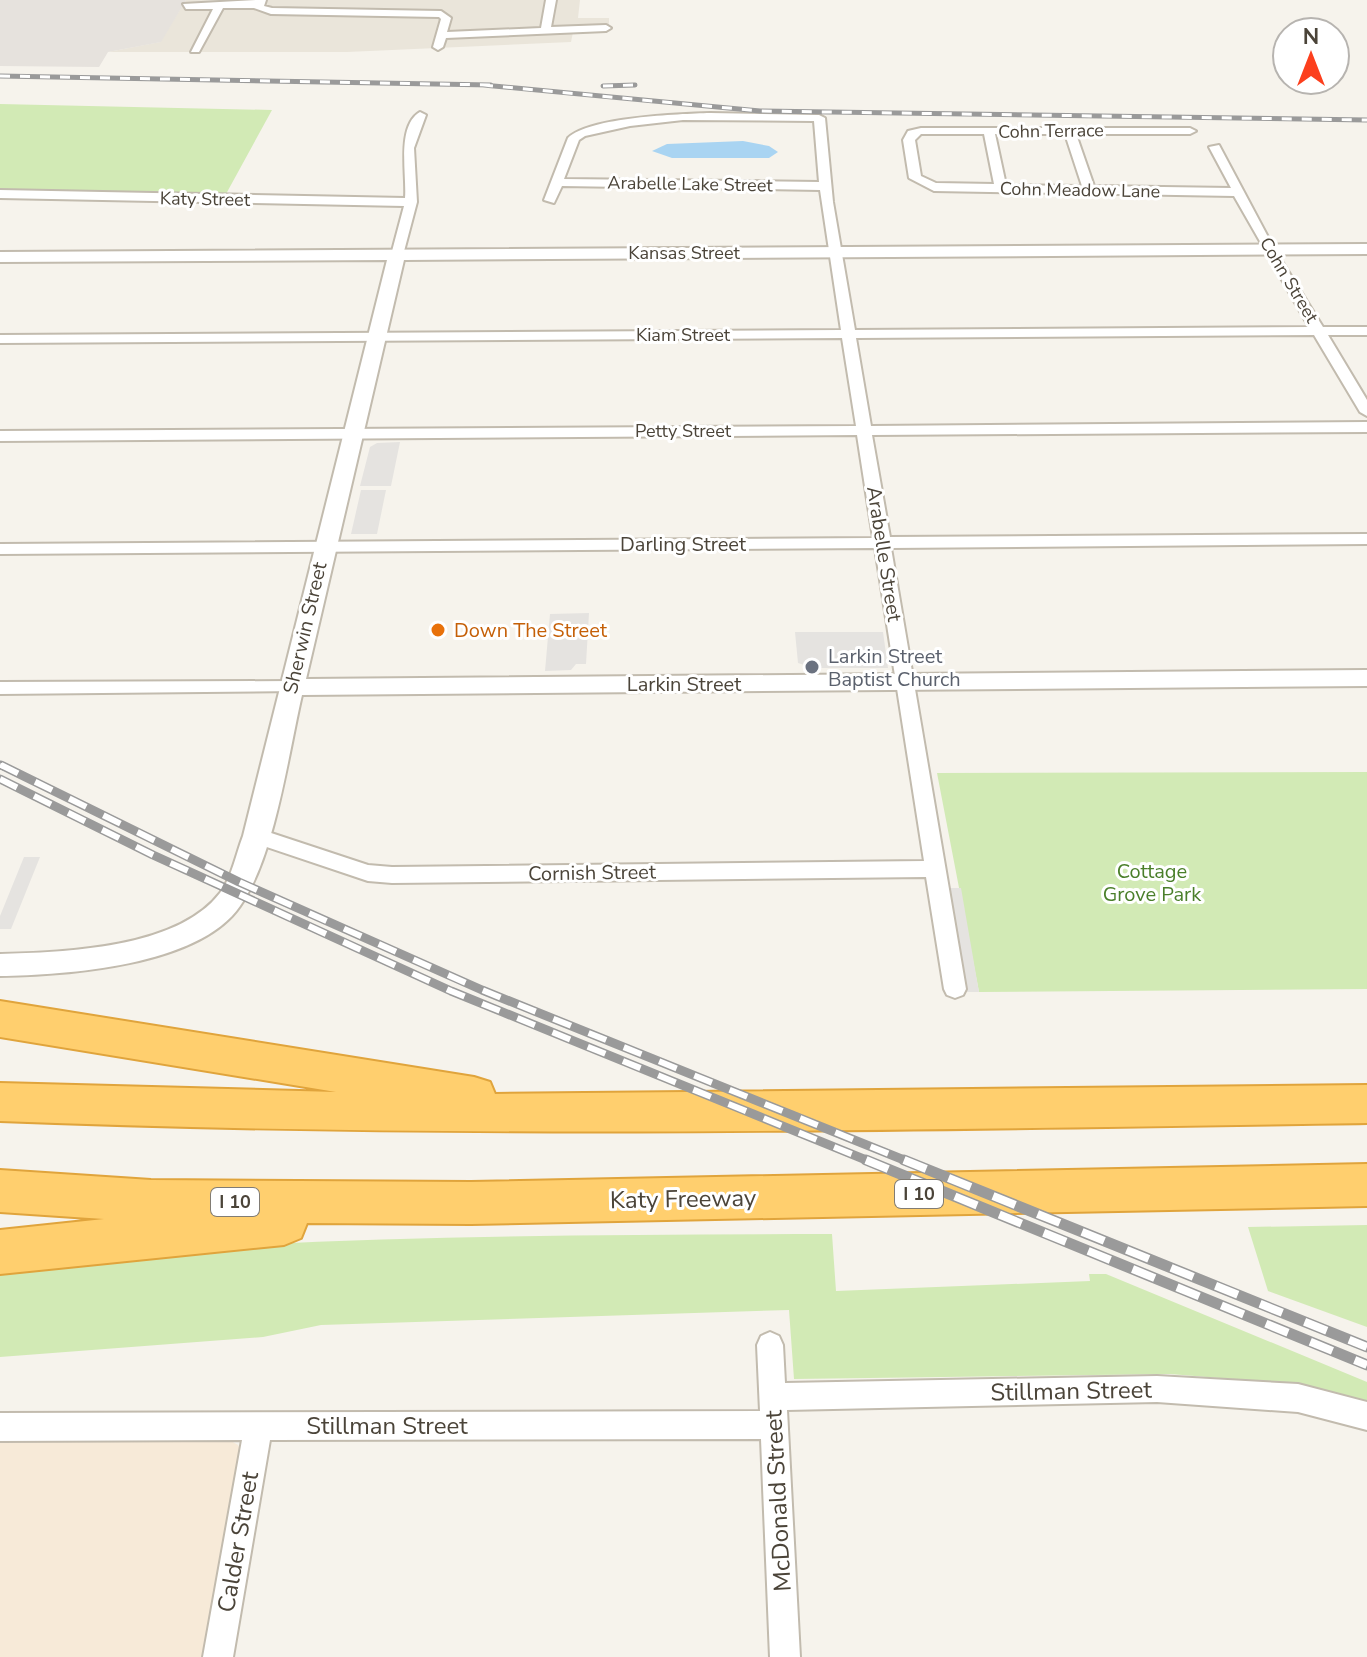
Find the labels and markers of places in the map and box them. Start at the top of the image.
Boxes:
place label: Down The Street [454,617,608,644]
marker: Down The Street [429,621,447,639]
place label: Larkin Street Baptist Church [828,643,961,693]
marker: Larkin Street Baptist Church [803,658,821,676]

